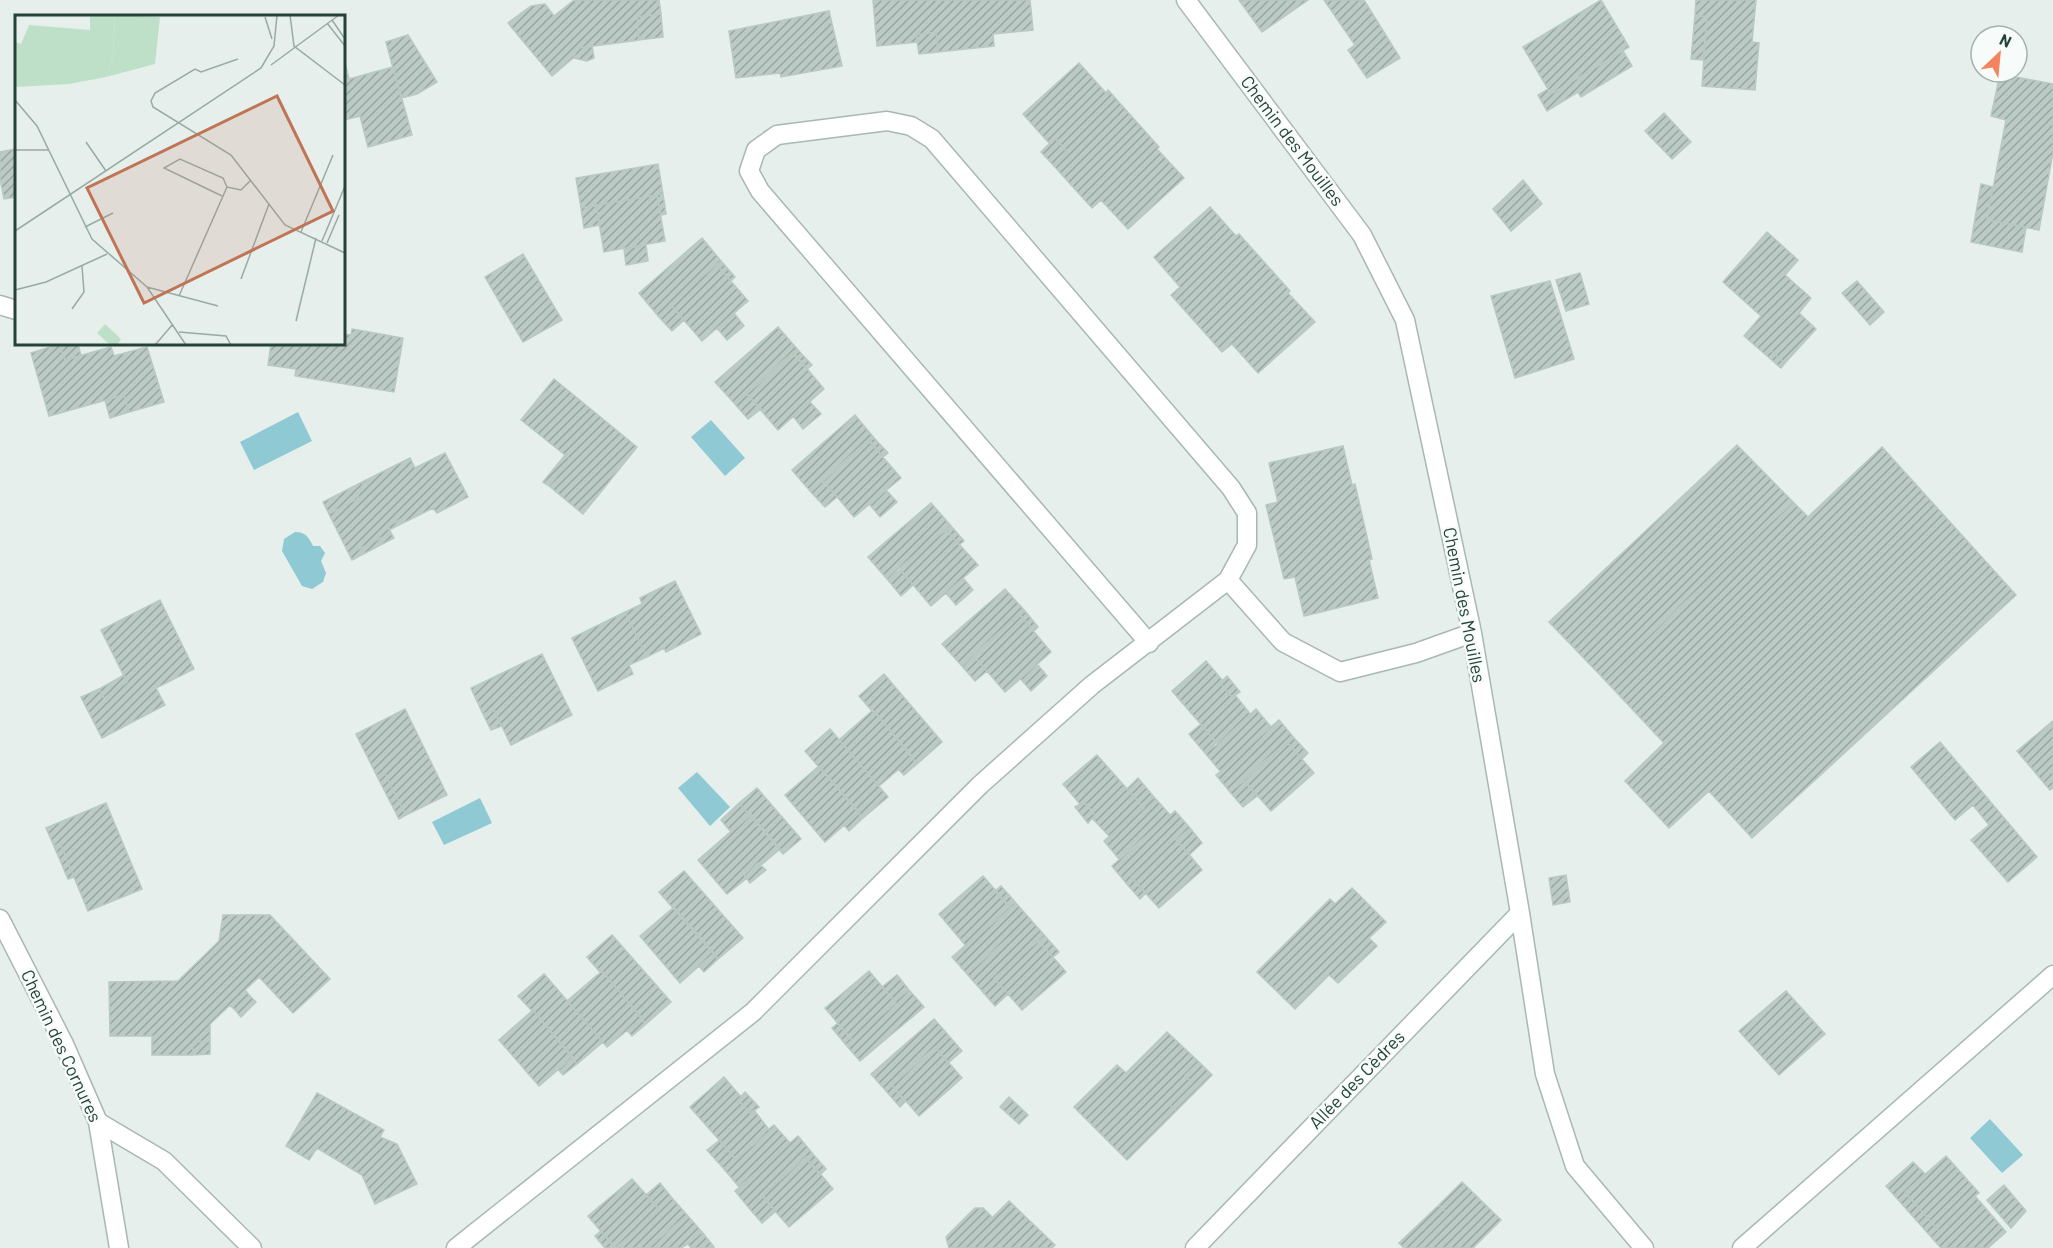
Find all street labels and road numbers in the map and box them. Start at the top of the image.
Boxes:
street label: Chemin des Mouilles [1237,71,1349,210]
street label: Chemin des Mouilles [1439,525,1491,684]
street label: Chemin des Cornures [17,966,107,1125]
street label: Allée des Cèdres [1304,1025,1409,1133]

